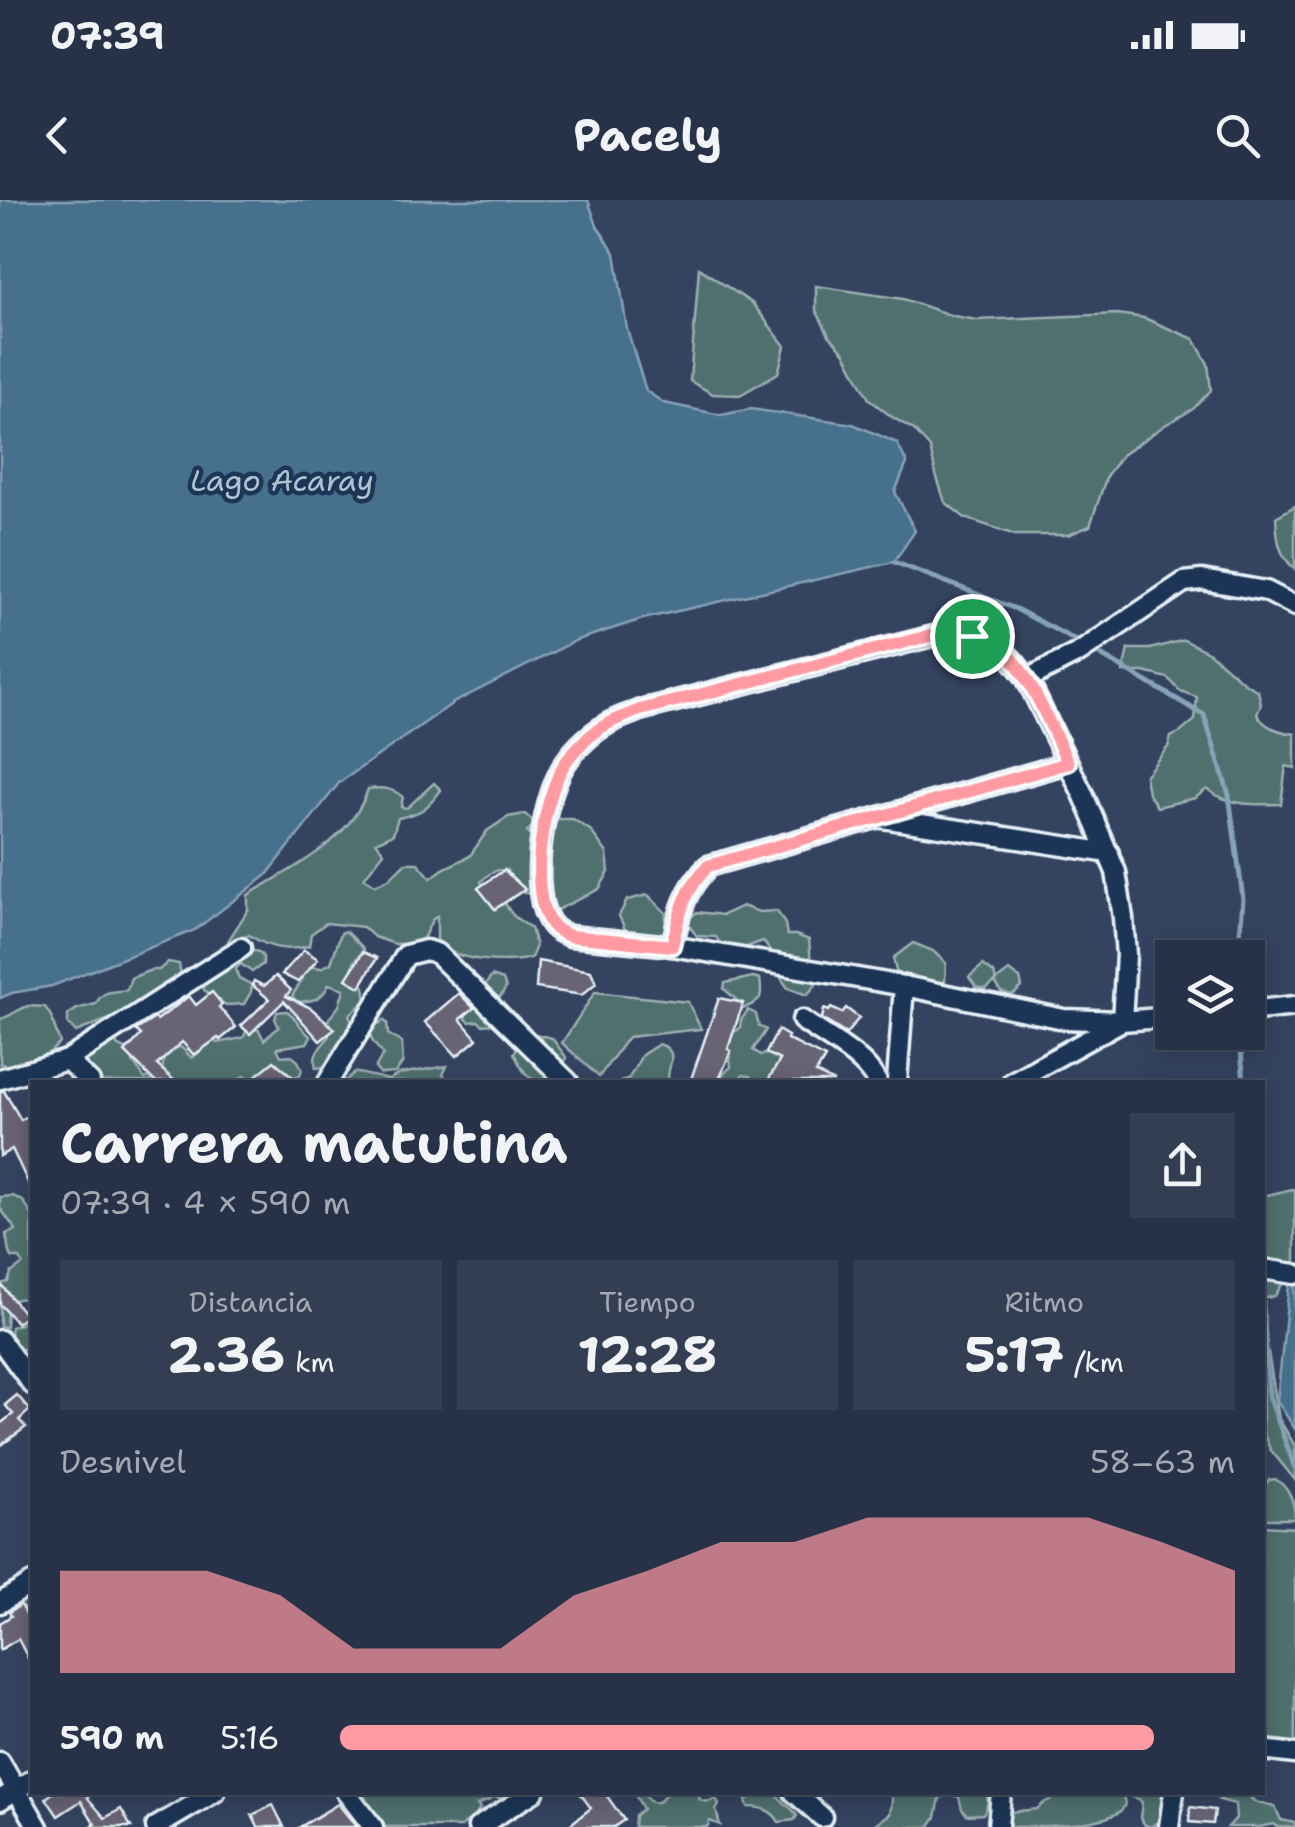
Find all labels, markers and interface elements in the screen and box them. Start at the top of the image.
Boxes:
text: 07:39 [50,10,165,61]
text: Pacely [573,105,722,165]
icon: back [30,108,85,163]
icon: search [1210,108,1265,163]
water label: Lago Acaray [190,460,374,501]
pin [930,594,1015,679]
icon: arrive [945,609,1000,664]
map controls [1155,940,1265,1050]
button: layers [1155,940,1265,1050]
text: Carrera matutina [60,1106,568,1180]
button: share [1130,1113,1235,1218]
text: 07:39 · 4 × 590 m [60,1181,350,1224]
text: Distancia [189,1283,313,1321]
text: Tiempo [599,1283,696,1321]
text: Ritmo [1004,1283,1084,1321]
text: 2.36 [167,1321,285,1388]
text: 12:28 [578,1321,717,1388]
text: 5:17 [964,1321,1064,1388]
text: km [285,1343,335,1381]
text: /km [1064,1343,1124,1381]
text: Desnivel [60,1440,186,1483]
text: 58–63 m [1090,1440,1235,1483]
text: 590 m [60,1716,164,1759]
text: 5:16 [220,1716,280,1759]

